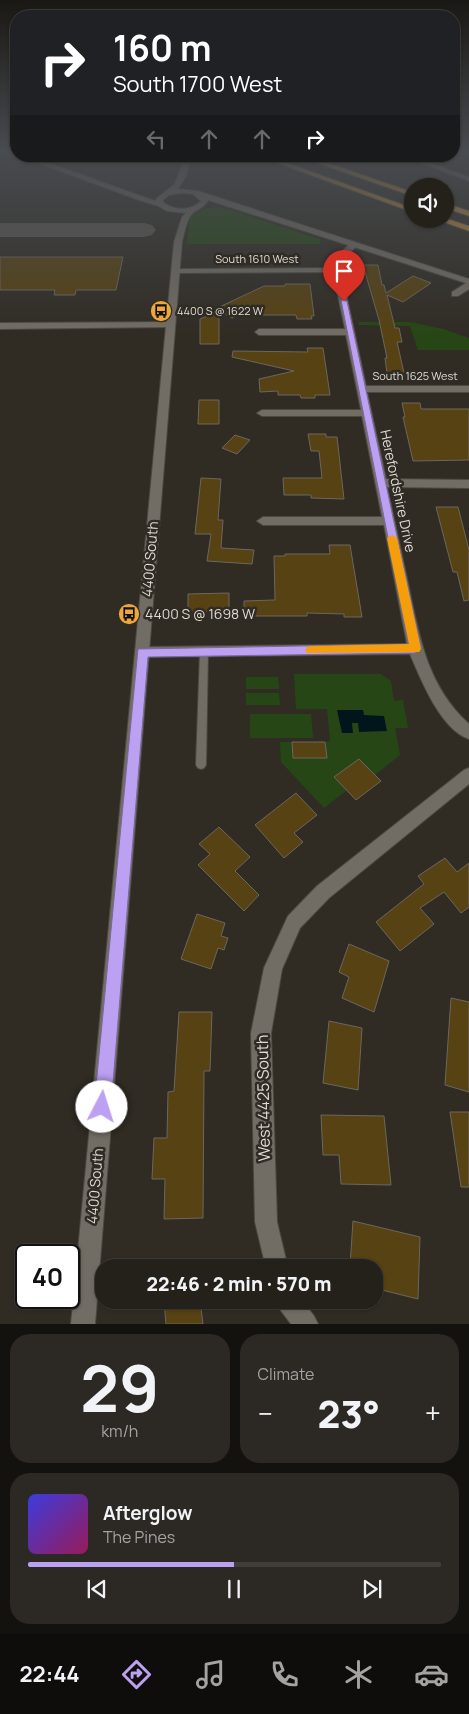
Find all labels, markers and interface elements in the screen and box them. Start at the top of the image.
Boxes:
text: 160 m [113,24,212,72]
icon: right [30,30,95,95]
text: South 1700 West [113,69,282,99]
icon: left [142,125,170,153]
icon: ahead [195,125,223,153]
icon: ahead [248,125,276,153]
icon: right [301,125,329,153]
map controls [404,178,454,228]
button: sound [404,178,454,228]
pin [323,250,365,301]
street label: South 1610 West [215,251,299,266]
icon: arrive [330,257,358,285]
bus stop icon: 4400 S @ 1622 W [149,299,173,323]
place label: 4400 S @ 1622 W [177,303,264,318]
street label: South 1625 West [372,368,458,383]
street label: Herefordshire Drive [376,428,421,554]
street label: 4400 South [137,520,162,597]
bus stop icon: 4400 S @ 1698 W [117,602,141,626]
place label: 4400 S @ 1698 W [145,604,255,623]
street label: West 4425 South [251,1034,275,1162]
position arrow [75,1080,127,1132]
street label: 4400 South [82,1147,107,1224]
speed limit sign: 40 [15,1244,80,1309]
text: 22:46 · 2 min · 570 m [146,1271,332,1297]
text: 29 [80,1343,159,1432]
text: Climate [258,1363,314,1385]
text: 23° [317,1387,380,1439]
text: − [258,1394,273,1432]
text: + [425,1394,441,1432]
text: km/h [101,1420,138,1442]
text: Afterglow [103,1500,192,1526]
text: The Pines [103,1526,175,1548]
icon: previous [83,1575,111,1603]
icon: pause [220,1575,248,1603]
icon: next [358,1575,386,1603]
icon: directions [119,1657,154,1692]
icon: music [193,1657,228,1692]
icon: phone [267,1657,302,1692]
icon: climate [341,1657,376,1692]
icon: car [414,1657,449,1692]
text: 22:44 [19,1659,80,1689]

